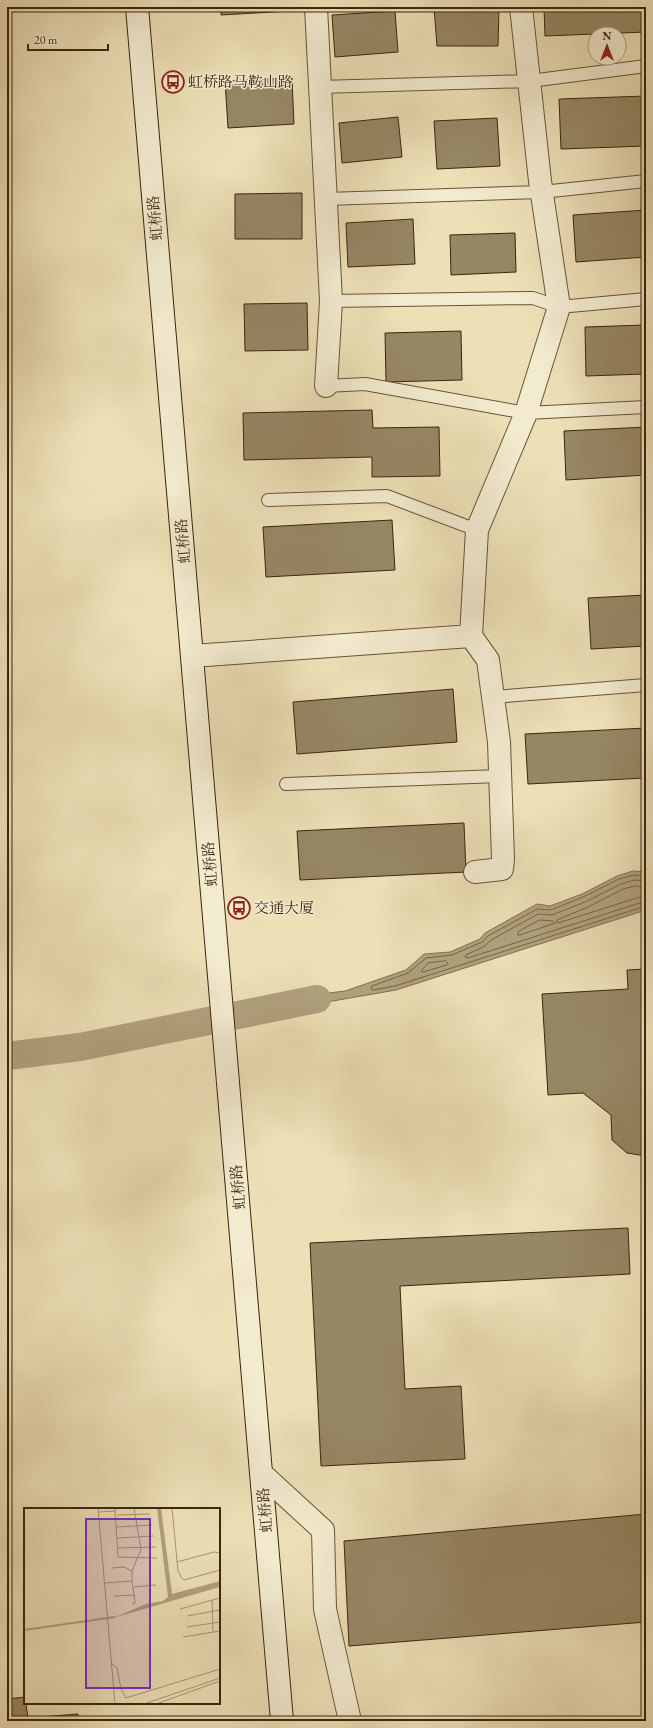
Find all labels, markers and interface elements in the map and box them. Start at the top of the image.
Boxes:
scale bar [28,26,108,52]
north arrow [587,26,627,66]
text: N [603,29,612,43]
text: 20 m [34,32,58,48]
bus stop icon: 虹桥路马鞍山路 [160,69,186,95]
place label: 虹桥路马鞍山路 [188,72,293,91]
street label: 虹桥路 [143,195,166,241]
street label: 虹桥路 [171,518,194,564]
street label: 虹桥路 [198,841,221,887]
bus stop icon: 交通大厦 [226,895,252,921]
place label: 交通大厦 [254,898,314,917]
street label: 虹桥路 [226,1164,249,1210]
street label: 虹桥路 [253,1487,276,1533]
inset map [24,1508,220,1704]

